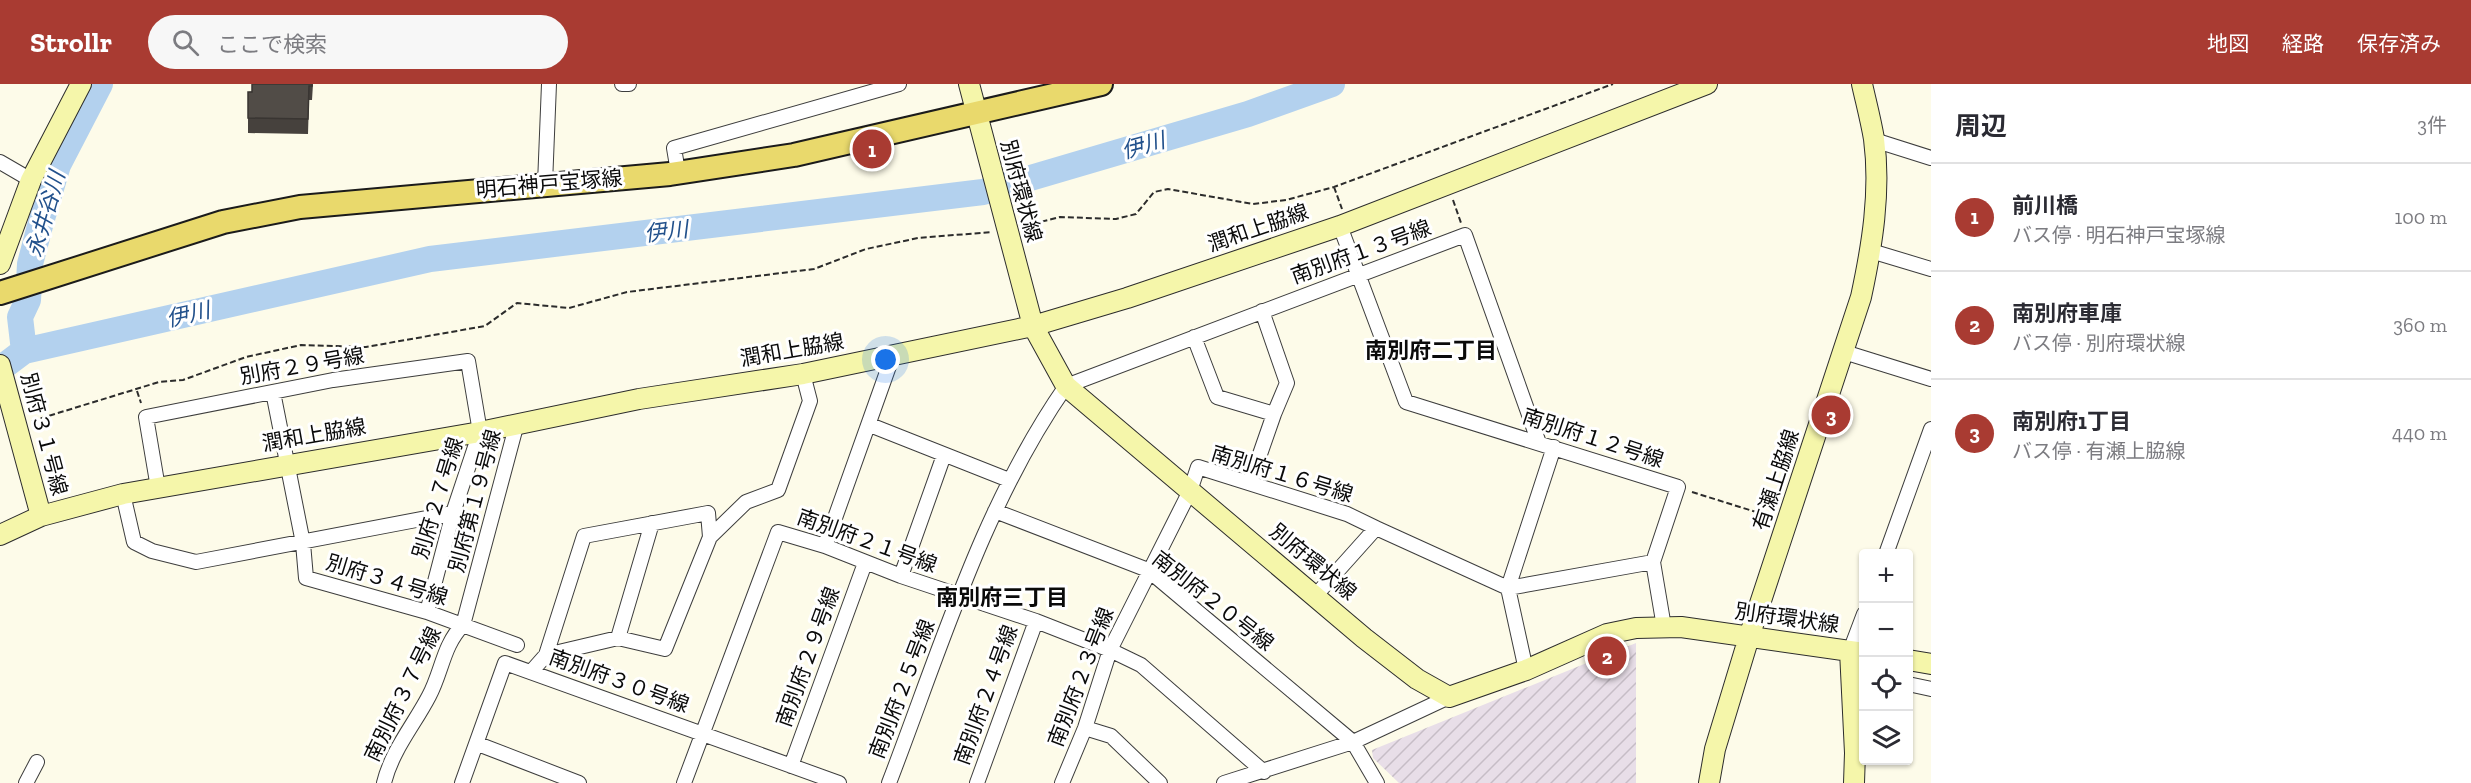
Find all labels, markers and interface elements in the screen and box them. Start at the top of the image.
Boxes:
search box [148,15,568,69]
text: Strollr [30,26,112,59]
icon: search [169,26,202,59]
text: ここで検索 [217,31,327,58]
text: 地図 [2207,31,2249,56]
text: 経路 [2282,31,2324,56]
text: 保存済み [2357,31,2441,56]
text: 周辺 [1955,110,2007,142]
text: 3件 [2417,113,2447,137]
pin: 1 [852,126,892,172]
water label: 伊川 [1118,126,1170,165]
street label: 別府環状線 [996,137,1047,245]
street label: 明石神戸宝塚線 [475,165,623,202]
water label: 永井谷川 [20,166,71,260]
text: 前川橋 [2012,192,2078,219]
street label: 潤和上脇線 [1204,199,1312,256]
text: 1 [1970,205,1979,229]
text: 100 m [2394,205,2447,229]
water label: 伊川 [643,215,692,248]
street label: 南別府１３号線 [1287,215,1434,288]
text: バス停 · 明石神戸宝塚線 [2012,223,2225,247]
water label: 伊川 [164,296,215,333]
text: 南別府車庫 [2012,300,2122,327]
text: 2 [1969,313,1980,337]
text: 360 m [2393,313,2447,337]
street label: 潤和上脇線 [738,328,846,371]
text: バス停 · 別府環状線 [2012,331,2185,355]
district label: 南別府二丁目 [1365,337,1497,364]
street label: 別府２９号線 [238,342,366,389]
your location [871,345,900,374]
street label: 別府３１号線 [16,370,73,498]
pin: 3 [1812,392,1850,438]
street label: 南別府１２号線 [1519,403,1667,472]
text: 南別府1丁目 [2012,408,2131,435]
street label: 潤和上脇線 [260,413,368,456]
text: 3 [1969,421,1980,445]
text: 440 m [2392,421,2447,445]
street label: 有瀬上脇線 [1747,426,1804,534]
street label: 別府第１９号線 [443,427,506,575]
street label: 別府２７号線 [407,434,468,562]
text: バス停 · 有瀬上脇線 [2012,439,2185,463]
street label: 南別府１６号線 [1208,440,1356,507]
street label: 南別府２１号線 [794,504,941,577]
street label: 別府環状線 [1265,518,1362,605]
street label: 南別府２０号線 [1148,546,1279,656]
street label: 別府３４号線 [323,549,451,610]
map controls [1859,549,1913,765]
button: + [1859,549,1913,603]
street label: 南別府２９号線 [771,583,844,730]
district label: 南別府三丁目 [936,584,1068,611]
street label: 別府環状線 [1733,598,1841,637]
button: − [1859,603,1913,657]
street label: 南別府２３号線 [1043,604,1119,750]
street label: 南別府２５号線 [864,616,940,762]
street label: 南別府２４号線 [949,621,1022,768]
street label: 南別府３７号線 [359,622,446,765]
pin: 2 [1588,634,1626,678]
street label: 南別府３０号線 [546,644,693,717]
button: locate [1859,657,1913,711]
button: layers [1859,711,1913,765]

